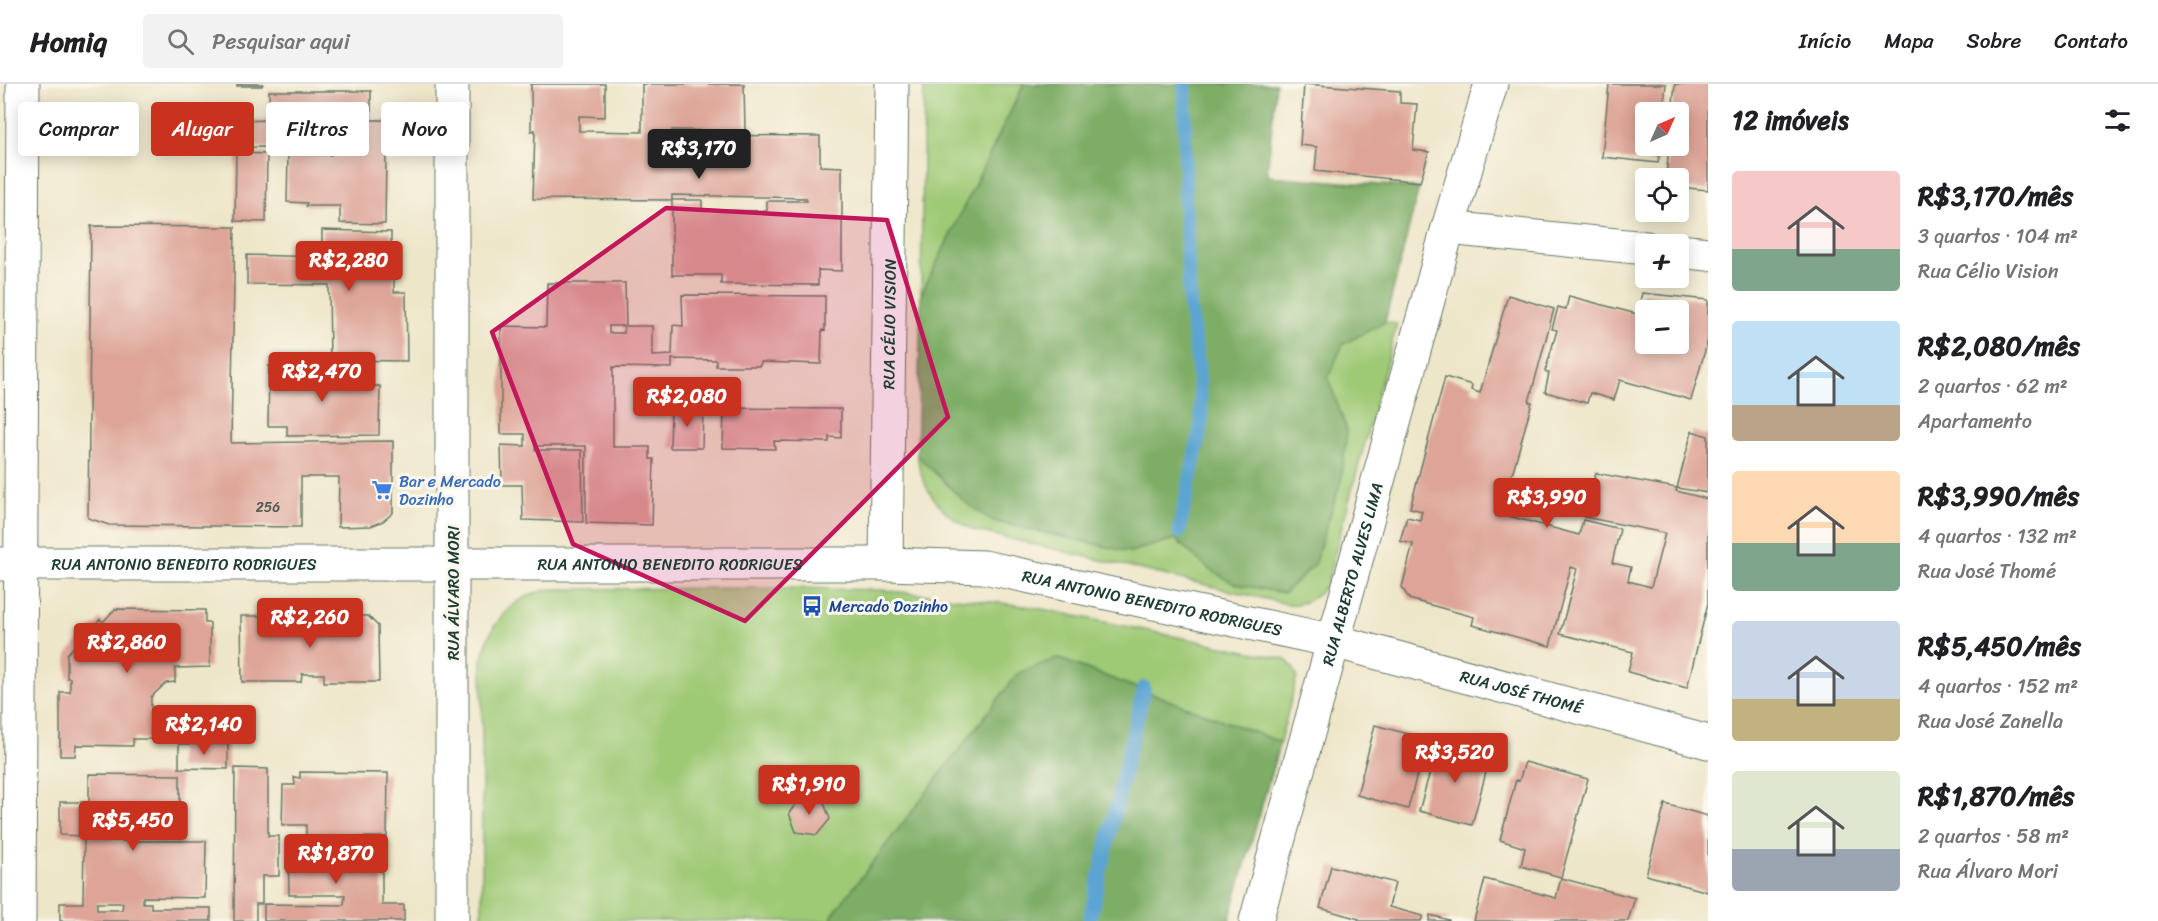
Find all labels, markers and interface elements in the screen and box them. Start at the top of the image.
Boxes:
search box [143,14,563,68]
text: Homiq [30,17,107,66]
text: Pesquisar aqui [212,22,350,61]
text: Início [1799,22,1851,60]
text: Mapa [1884,22,1934,60]
text: Sobre [1967,22,2021,60]
text: Contato [2054,22,2128,60]
icon: search [164,25,197,58]
text: 12 imóveis [1732,97,1849,143]
chip: Comprar [18,102,139,156]
chip: Alugar [151,102,254,156]
chip: Filtros [266,102,369,156]
chip: Novo [381,102,469,156]
north arrow [1635,102,1689,156]
map controls [1635,102,1689,354]
icon: filters [2101,104,2134,137]
pin: R$3,170 [644,129,754,180]
text: R$3,170 [662,131,736,166]
button: locate [1635,168,1689,222]
text: R$3,170/mês [1918,173,2073,219]
icon: home [1780,195,1852,267]
text: 3 quartos · 104 m² [1918,219,2078,254]
button: + [1635,234,1689,288]
pin: R$2,280 [294,241,404,292]
text: R$2,280 [310,243,388,278]
text: Rua Célio Vision [1918,254,2059,289]
street label: RUA CÉLIO VISION [874,258,905,390]
button: − [1635,300,1689,354]
text: R$2,080/mês [1918,323,2080,369]
icon: home [1780,345,1852,417]
pin: R$2,470 [267,352,377,403]
text: R$2,470 [282,354,362,389]
text: 2 quartos · 62 m² [1918,369,2068,404]
pin: R$2,080 [632,377,742,428]
text: R$2,080 [647,379,727,414]
text: Apartamento [1918,404,2032,439]
place label: Bar e Mercado Dozinho [399,467,501,514]
text: R$3,990/mês [1918,473,2079,519]
supermarket icon: Bar e Mercado Dozinho [370,478,394,502]
pin: R$3,990 [1492,478,1602,529]
street label: RUA ALBERTO ALVES LIMA [1313,479,1392,669]
text: R$3,990 [1507,480,1587,515]
house number: 256 [256,495,280,520]
icon: home [1780,495,1852,567]
text: 4 quartos · 132 m² [1918,519,2077,554]
street label: RUA ÁLVARO MORI [439,526,468,660]
street label: RUA ANTONIO BENEDITO RODRIGUES [51,550,317,579]
street label: RUA ANTONIO BENEDITO RODRIGUES [537,550,803,579]
text: Rua José Thomé [1918,554,2056,589]
street label: RUA ANTONIO BENEDITO RODRIGUES [1019,561,1285,645]
place label: Mercado Dozinho [829,592,948,621]
bus stop icon: Mercado Dozinho [800,594,824,618]
pin: R$2,260 [255,598,365,649]
text: R$2,260 [271,600,349,635]
pin: R$2,860 [72,623,182,674]
text: R$5,450/mês [1918,623,2081,669]
text: R$2,860 [88,625,166,660]
icon: home [1780,645,1852,717]
street label: RUA JOSÉ THOMÉ [1457,662,1587,723]
text: 4 quartos · 152 m² [1918,669,2078,704]
text: Rua José Zanella [1918,704,2063,739]
pin: R$2,140 [149,705,259,756]
text: R$2,140 [166,707,242,742]
pin: R$3,520 [1400,733,1510,784]
text: R$3,520 [1416,735,1494,770]
pin: R$1,910 [754,765,864,816]
text: R$1,910 [772,767,846,802]
text: R$1,870/mês [1918,773,2075,819]
icon: home [1780,795,1852,867]
pin: R$5,450 [78,801,188,852]
text: R$5,450 [93,803,173,838]
text: 2 quartos · 58 m² [1918,819,2069,854]
pin: R$1,870 [281,834,391,885]
text: R$1,870 [298,836,374,871]
text: Rua Álvaro Mori [1918,854,2058,889]

